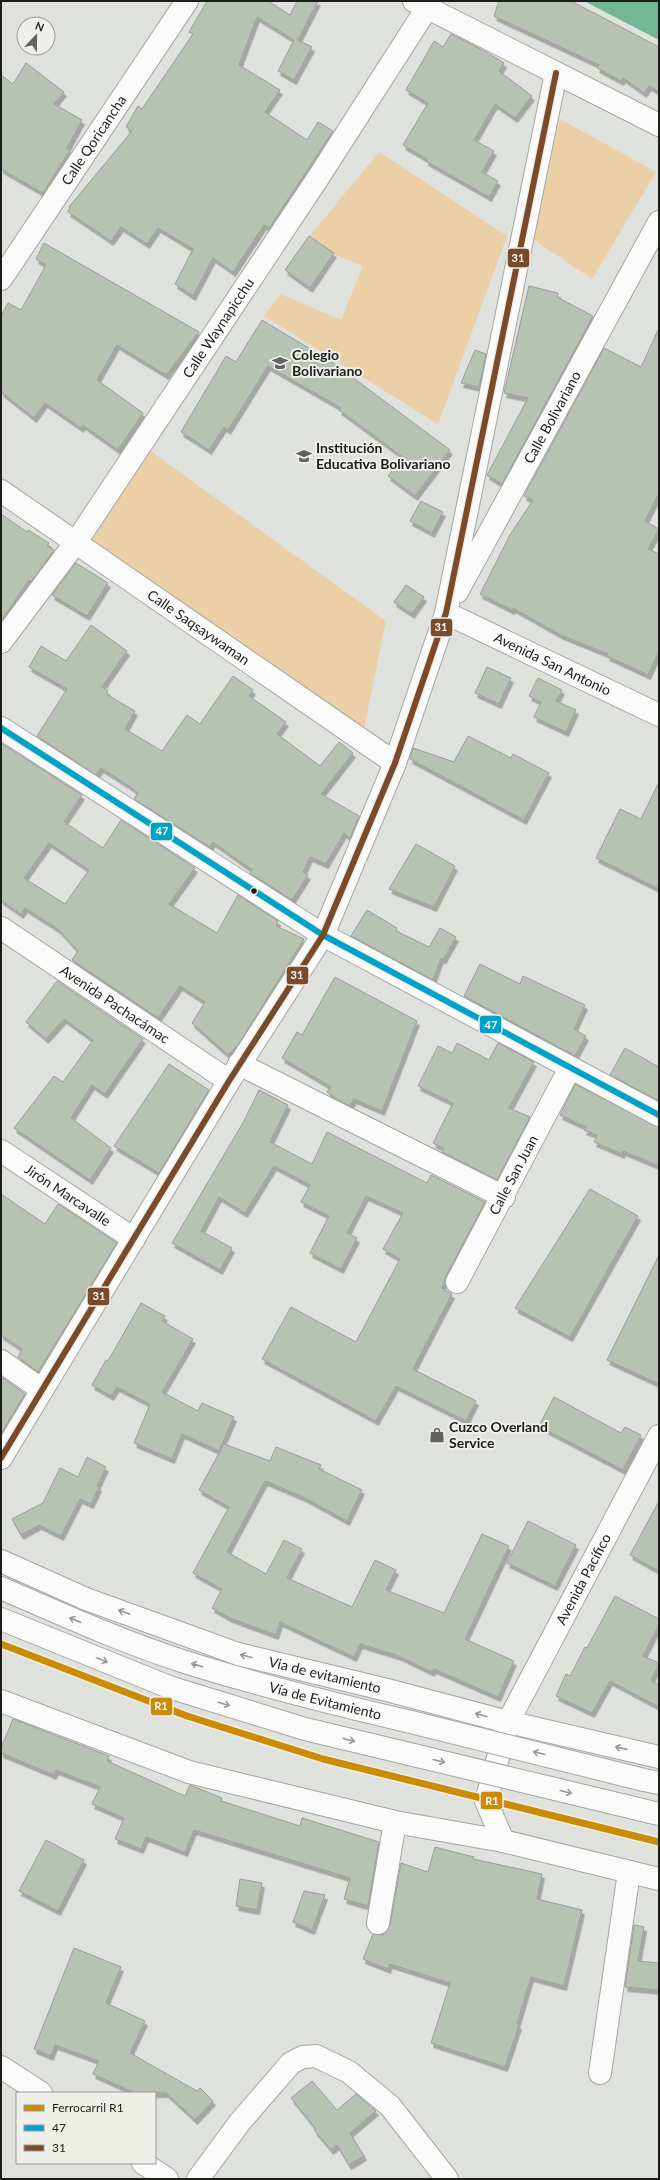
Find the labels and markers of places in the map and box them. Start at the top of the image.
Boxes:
place label: Colegio Bolivariano [292,346,362,379]
school or university icon: Colegio Bolivariano [271,354,289,372]
place label: Institución Educativa Bolivariano [316,439,450,472]
school or university icon: Institución Educativa Bolivariano [295,447,313,465]
unlabelled marker [249,886,259,896]
place label: Cuzco Overland Service [449,1418,548,1451]
shop icon: Cuzco Overland Service [428,1426,446,1444]

